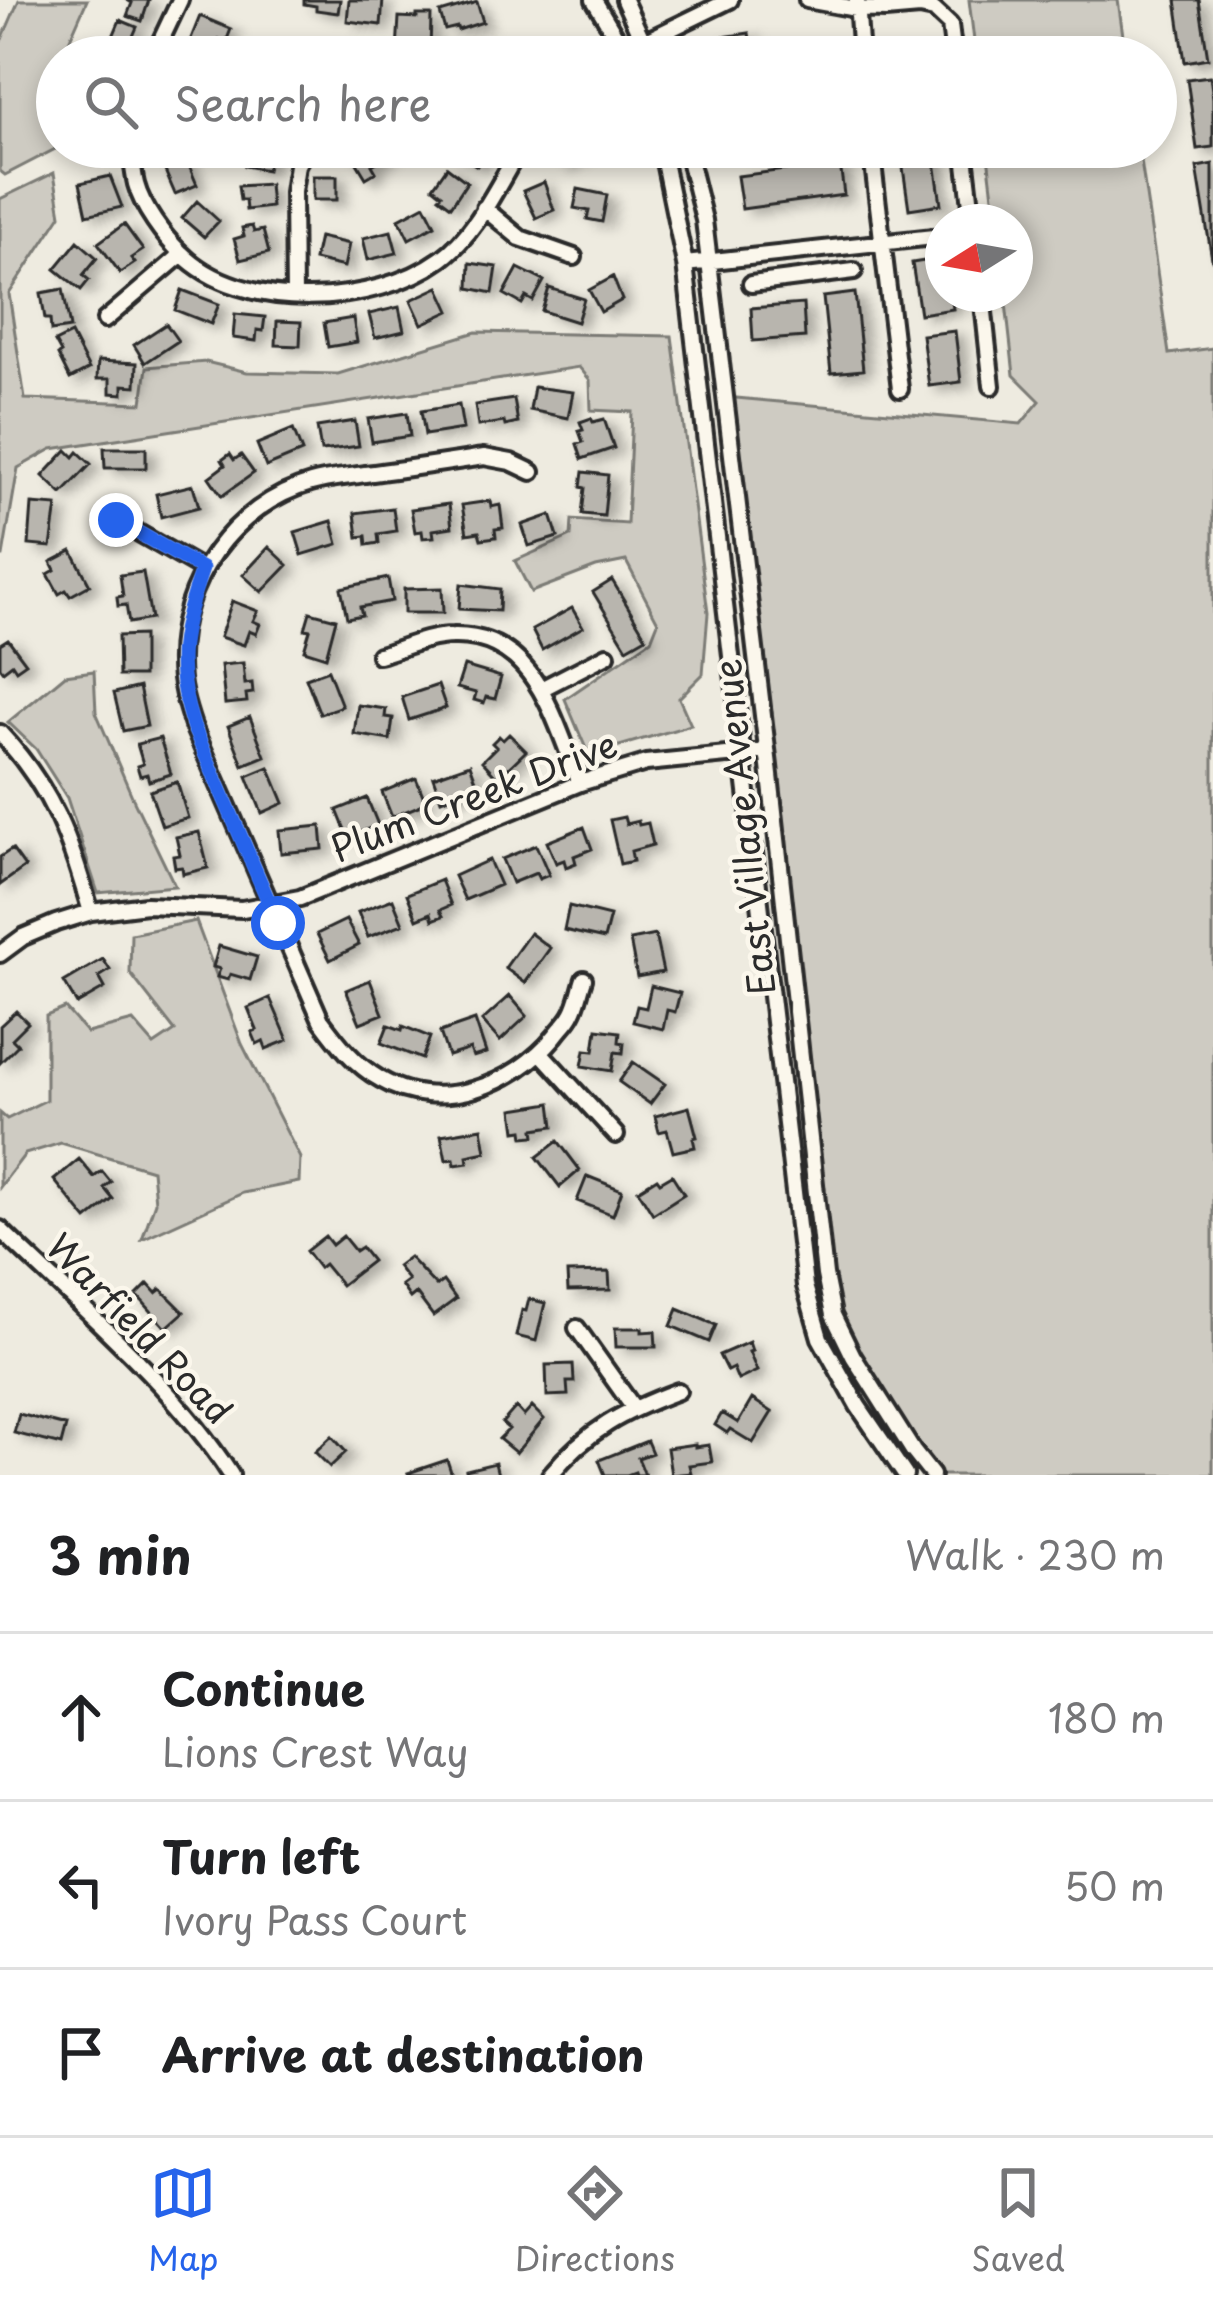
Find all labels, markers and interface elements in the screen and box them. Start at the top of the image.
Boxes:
search box [36,36,1177,168]
text: Search here [174,68,431,136]
icon: search [78,69,144,135]
north arrow [925,204,1033,312]
route end [89,493,143,547]
street label: East Village Avenue [699,657,787,998]
street label: Plum Creek Drive [322,716,624,875]
route start [251,896,305,950]
street label: Warfield Road [35,1220,246,1435]
text: 3 min [48,1515,192,1592]
text: Walk · 230 m [905,1524,1165,1583]
text: Continue [162,1653,365,1721]
icon: ahead [48,1684,114,1750]
text: 180 m [1048,1687,1165,1746]
text: Lions Crest Way [162,1721,469,1780]
text: Turn left [162,1821,361,1889]
icon: left [48,1852,114,1918]
text: 50 m [1064,1855,1165,1914]
text: Ivory Pass Court [162,1889,467,1948]
text: Arrive at destination [162,2019,645,2087]
icon: arrive [48,2020,114,2086]
tab: Map [148,2160,219,2282]
tab: Directions [515,2160,675,2282]
tab: Saved [971,2160,1065,2282]

